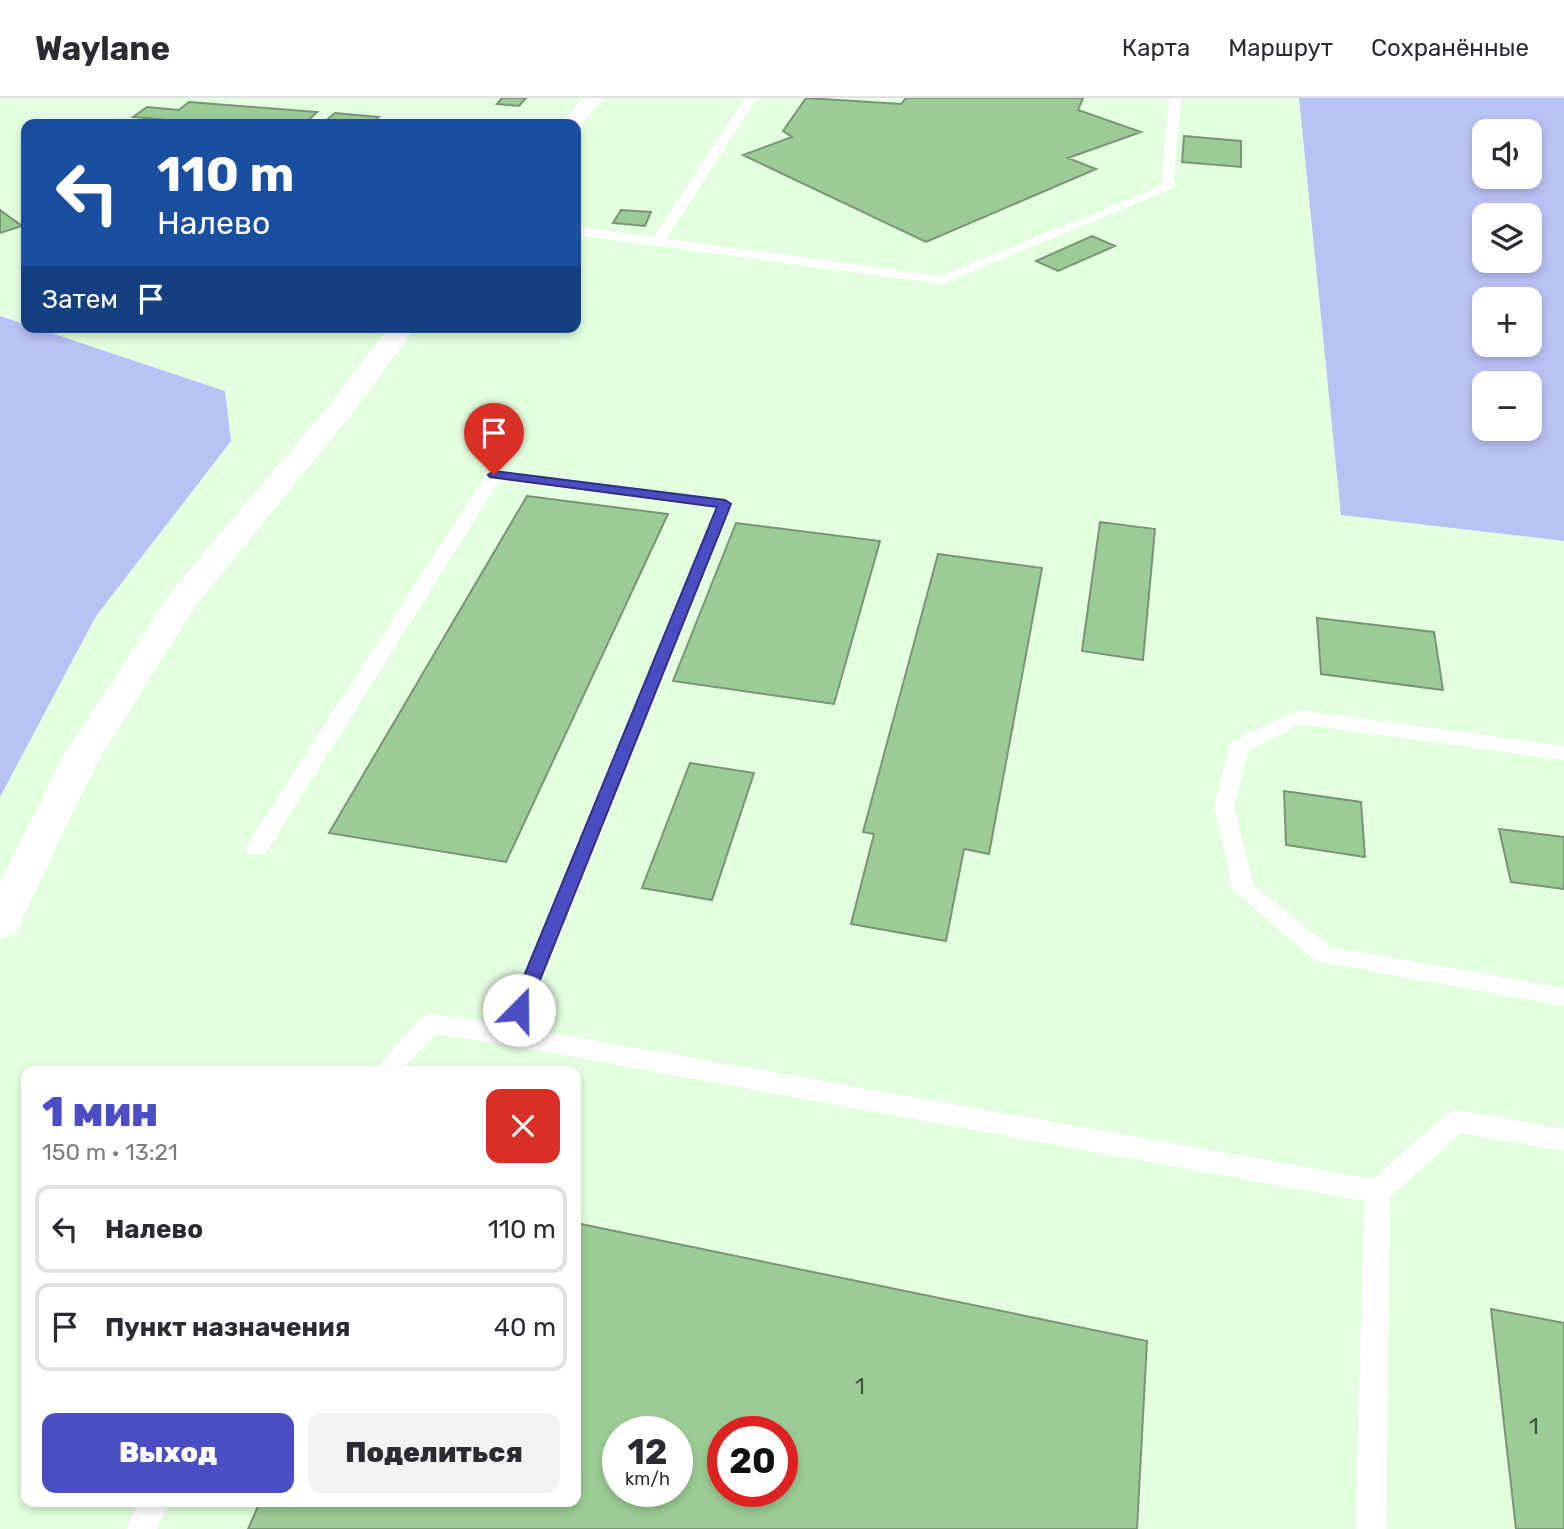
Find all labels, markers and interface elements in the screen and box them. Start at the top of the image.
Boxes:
text: Waylane [35,29,170,68]
text: Карта [1122,34,1190,62]
text: Маршрут [1228,34,1333,62]
text: Сохранённые [1371,34,1529,62]
map controls [1472,119,1542,441]
button: sound [1472,119,1542,189]
text: 110 m [157,145,294,203]
icon: left [42,147,133,238]
button: layers [1472,203,1542,273]
text: Налево [157,204,270,242]
icon: arrive [132,280,170,318]
text: Затем [42,284,118,315]
button: + [1472,287,1542,357]
button: − [1472,371,1542,441]
pin [464,403,524,475]
icon: arrive [475,414,513,452]
position arrow [482,973,556,1047]
text: 1 мин [42,1087,158,1137]
button: close [486,1089,560,1163]
text: 150 m · 13:21 [42,1138,178,1166]
icon: left [46,1210,84,1248]
text: Налево [105,1214,203,1245]
text: 110 m [488,1214,556,1245]
icon: arrive [46,1308,84,1346]
text: Пункт назначения [105,1312,350,1343]
text: 40 m [494,1312,556,1343]
house number: 1 [855,1372,865,1400]
house number: 1 [1529,1412,1539,1440]
button: Выход [42,1413,294,1493]
button: Поделиться [308,1413,560,1493]
speed limit sign: 20 [707,1416,798,1507]
text: 12 [627,1431,668,1473]
text: km/h [625,1468,670,1490]

